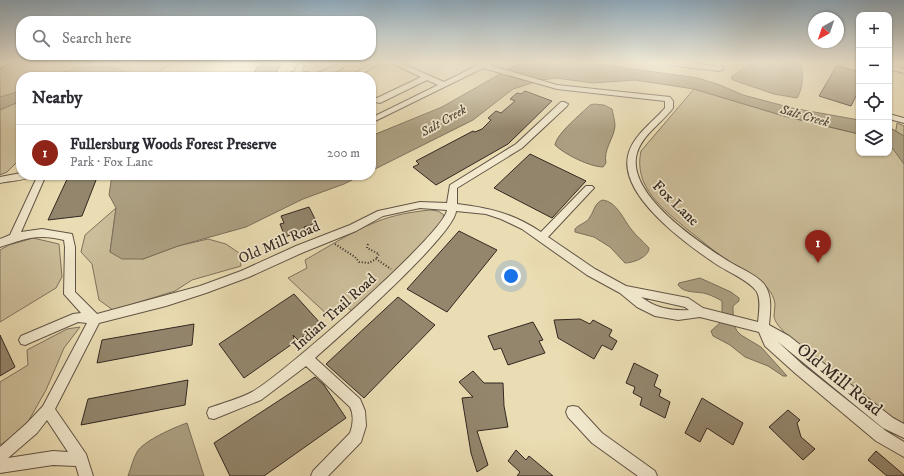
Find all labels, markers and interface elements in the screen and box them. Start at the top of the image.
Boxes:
north arrow [808,12,844,48]
map controls [856,12,892,156]
button: + [856,12,892,48]
search box [16,16,376,60]
icon: search [30,27,52,49]
text: Search here [62,29,131,48]
button: − [856,48,892,84]
button: locate [856,84,892,120]
text: Nearby [32,87,82,109]
water label: Salt Creek [417,101,470,141]
water label: Salt Creek [778,101,832,131]
button: layers [856,120,892,156]
text: Fullersburg Woods Forest Preserve [70,135,277,154]
text: 1 [43,145,47,161]
text: 200 m [327,145,360,161]
text: Park · Fox Lane [70,154,153,170]
street label: Fox Lane [648,176,703,230]
street label: Old Mill Road [236,217,323,268]
pin: 1 [805,230,831,263]
your location [501,266,521,286]
street label: Indian Trail Road [288,269,381,355]
street label: Old Mill Road [792,339,887,421]

